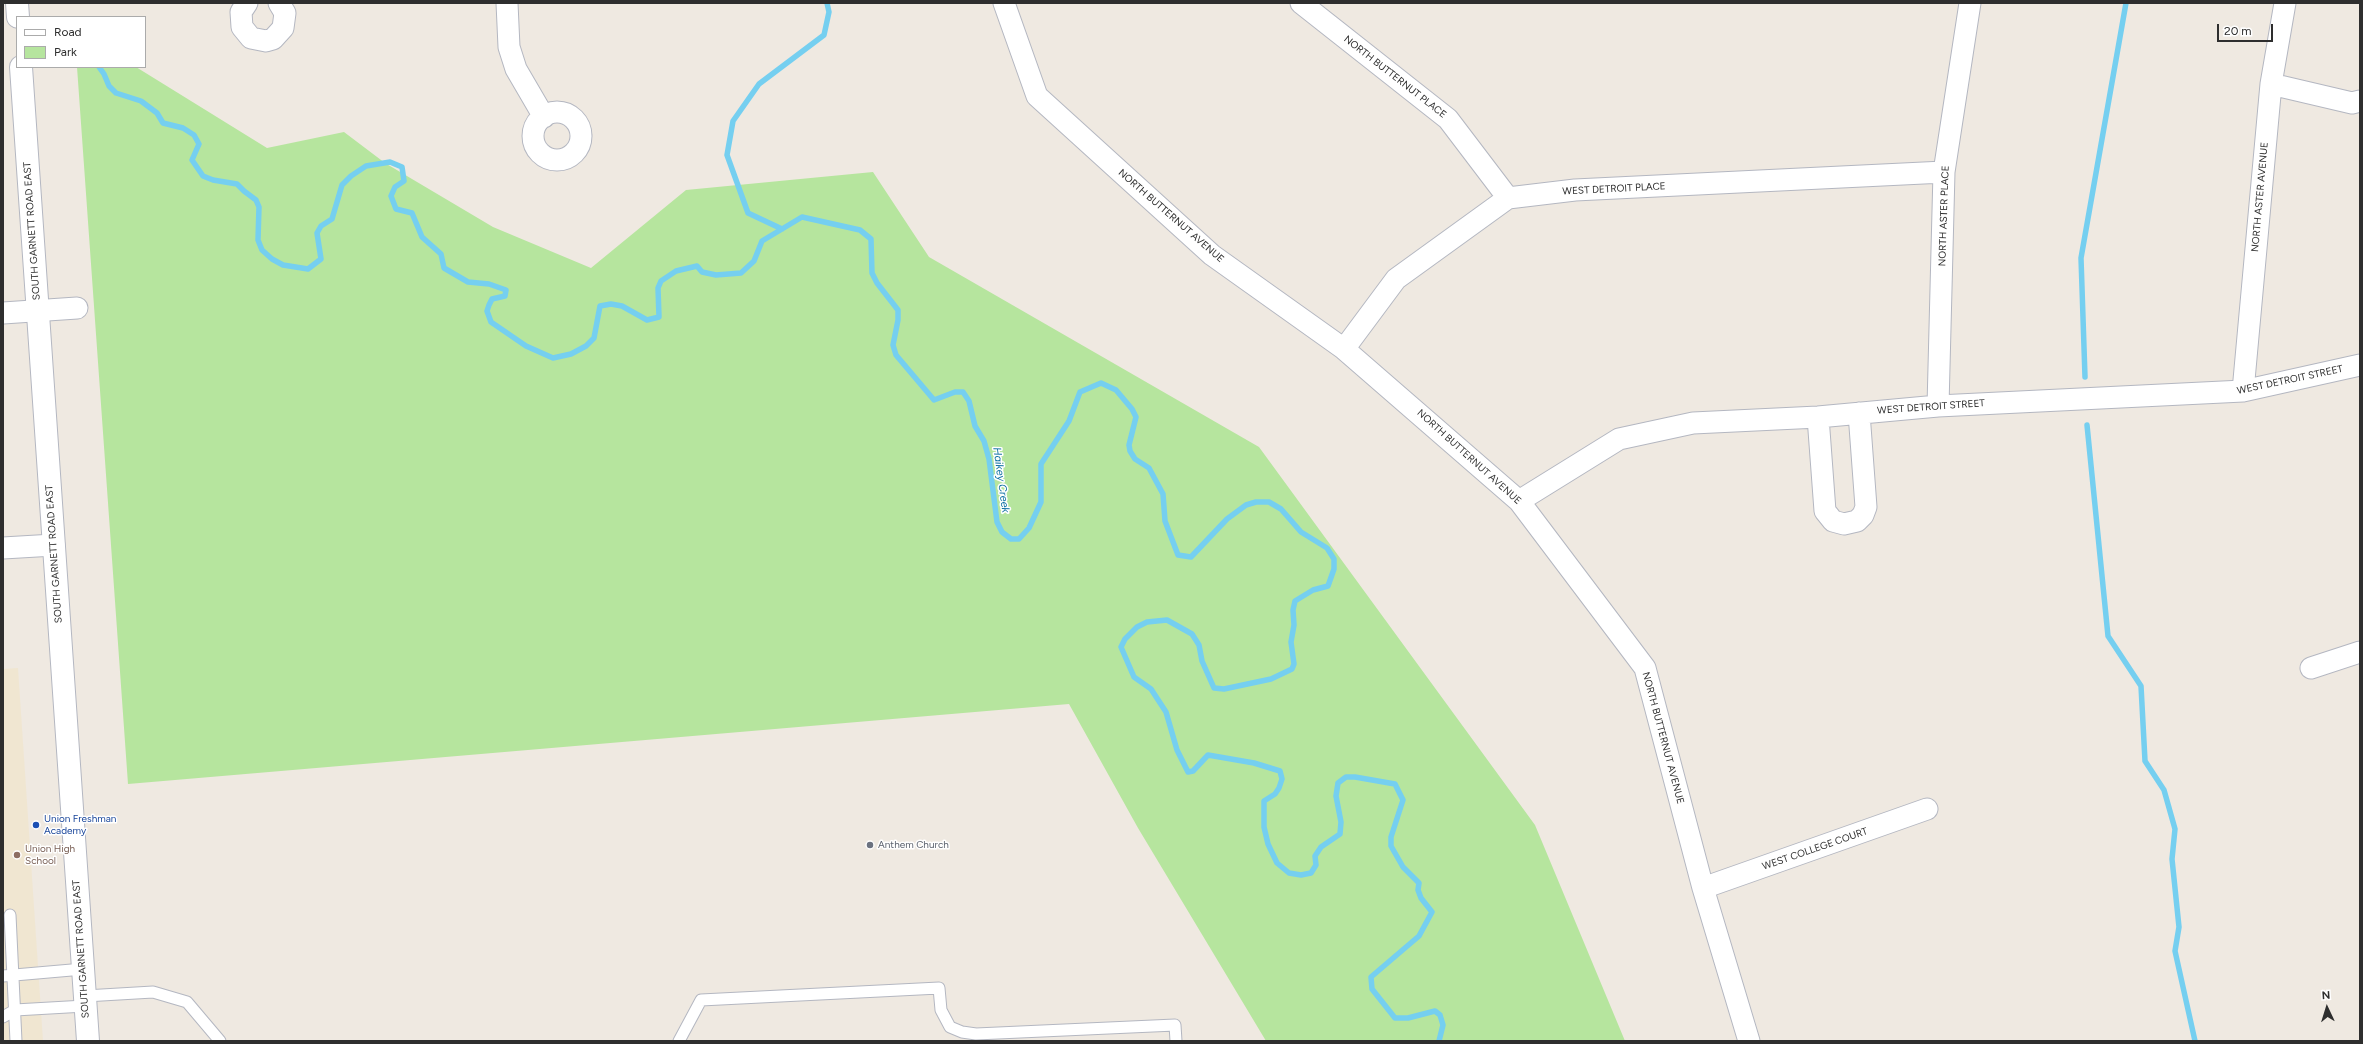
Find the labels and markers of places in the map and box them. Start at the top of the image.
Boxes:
place label: Union Freshman Academy [44,813,116,836]
marker: Union Freshman Academy [31,820,41,830]
place label: Anthem Church [878,839,949,851]
marker: Anthem Church [865,840,875,850]
place label: Union High School [25,843,75,866]
marker: Union High School [12,850,22,860]

